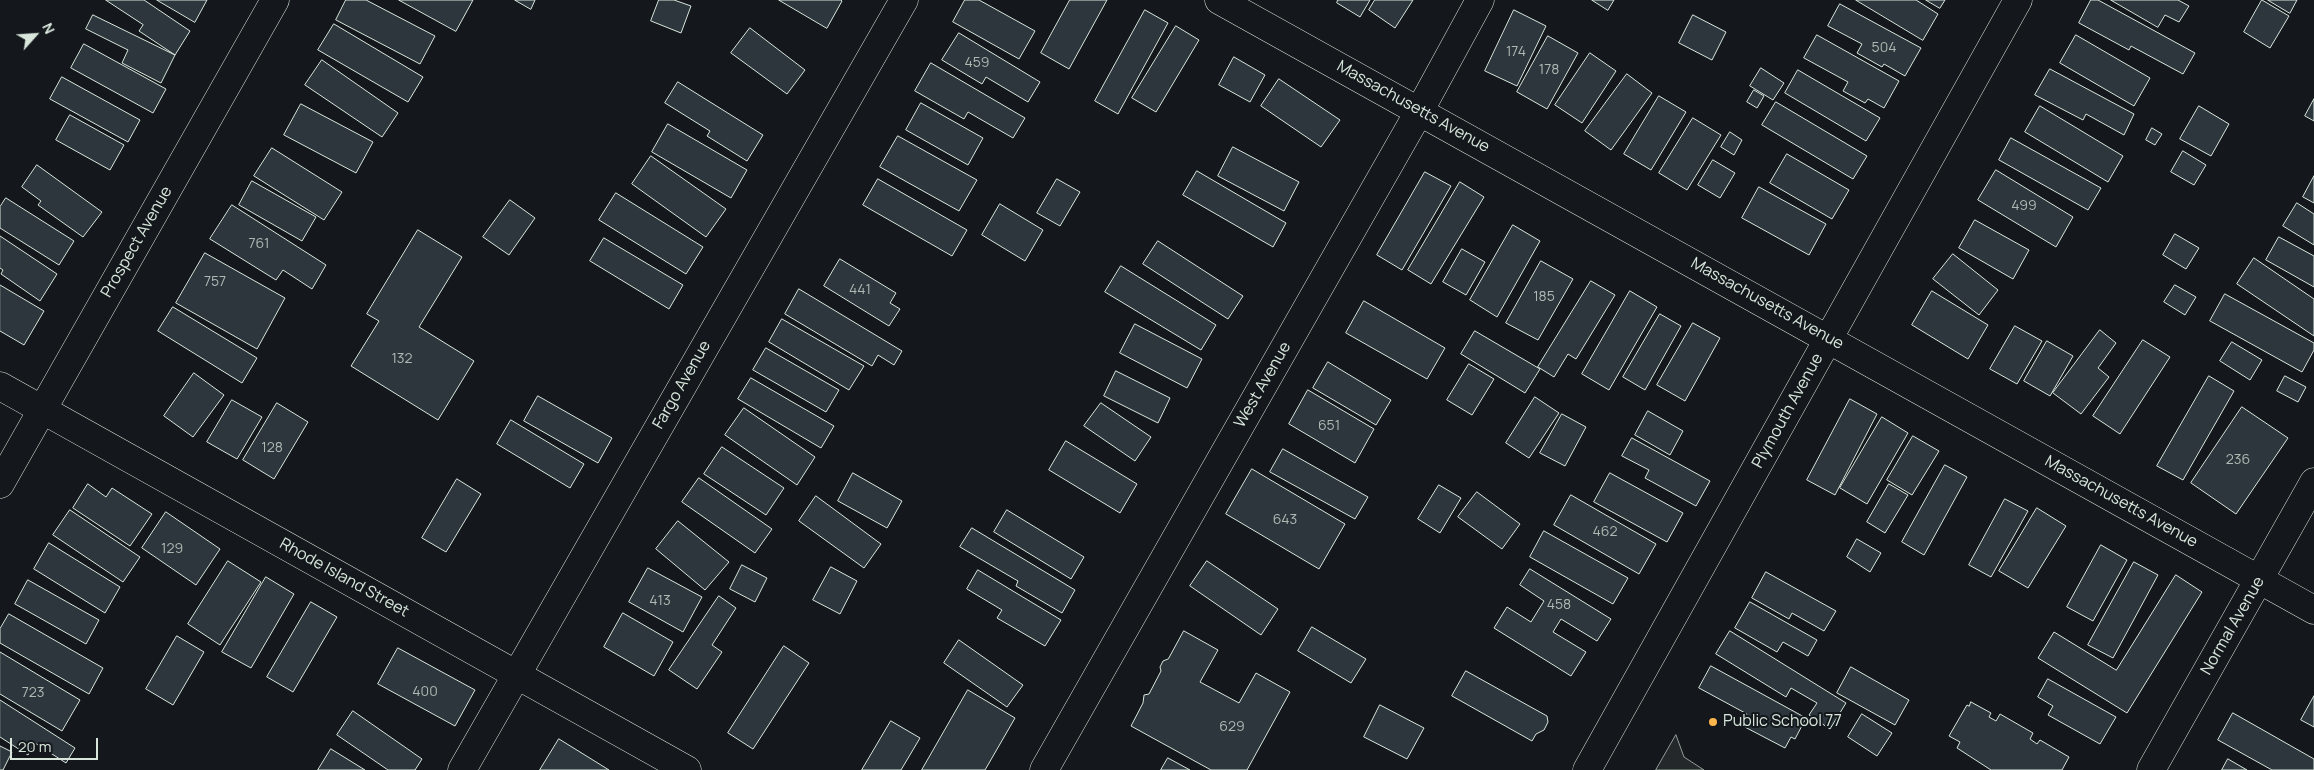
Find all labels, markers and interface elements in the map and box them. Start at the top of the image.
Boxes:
north arrow [10,10,60,60]
text: N [38,20,60,37]
house number: 504 [1872,40,1896,56]
house number: 174 [1506,44,1526,60]
house number: 459 [964,55,990,71]
street label: Massachusetts Avenue [1333,57,1493,157]
house number: 178 [1539,62,1559,78]
street label: Prospect Avenue [97,183,177,301]
house number: 499 [2011,198,2037,214]
house number: 761 [249,236,269,252]
street label: Massachusetts Avenue [1687,254,1847,354]
house number: 757 [204,274,226,290]
house number: 441 [849,282,871,298]
house number: 185 [1533,289,1555,305]
street label: Fargo Avenue [649,337,715,433]
street label: West Avenue [1231,339,1295,431]
street label: Plymouth Avenue [1749,350,1827,472]
house number: 132 [391,351,413,367]
house number: 651 [1318,418,1340,434]
house number: 128 [261,440,283,456]
street label: Massachusetts Avenue [2041,452,2201,552]
house number: 236 [2226,452,2250,468]
house number: 643 [1273,512,1297,528]
house number: 462 [1593,524,1617,540]
street label: Rhode Island Street [276,534,412,622]
house number: 129 [161,541,183,557]
street label: Normal Avenue [2197,573,2269,679]
house number: 413 [649,593,671,609]
house number: 458 [1547,597,1571,613]
house number: 400 [412,684,438,700]
house number: 723 [22,685,44,701]
place label: Public School 77 [1723,712,1842,732]
marker: Public School 77 [1707,716,1719,728]
house number: 629 [1219,719,1245,735]
scale bar [12,728,100,760]
text: 20 m [18,736,51,757]

